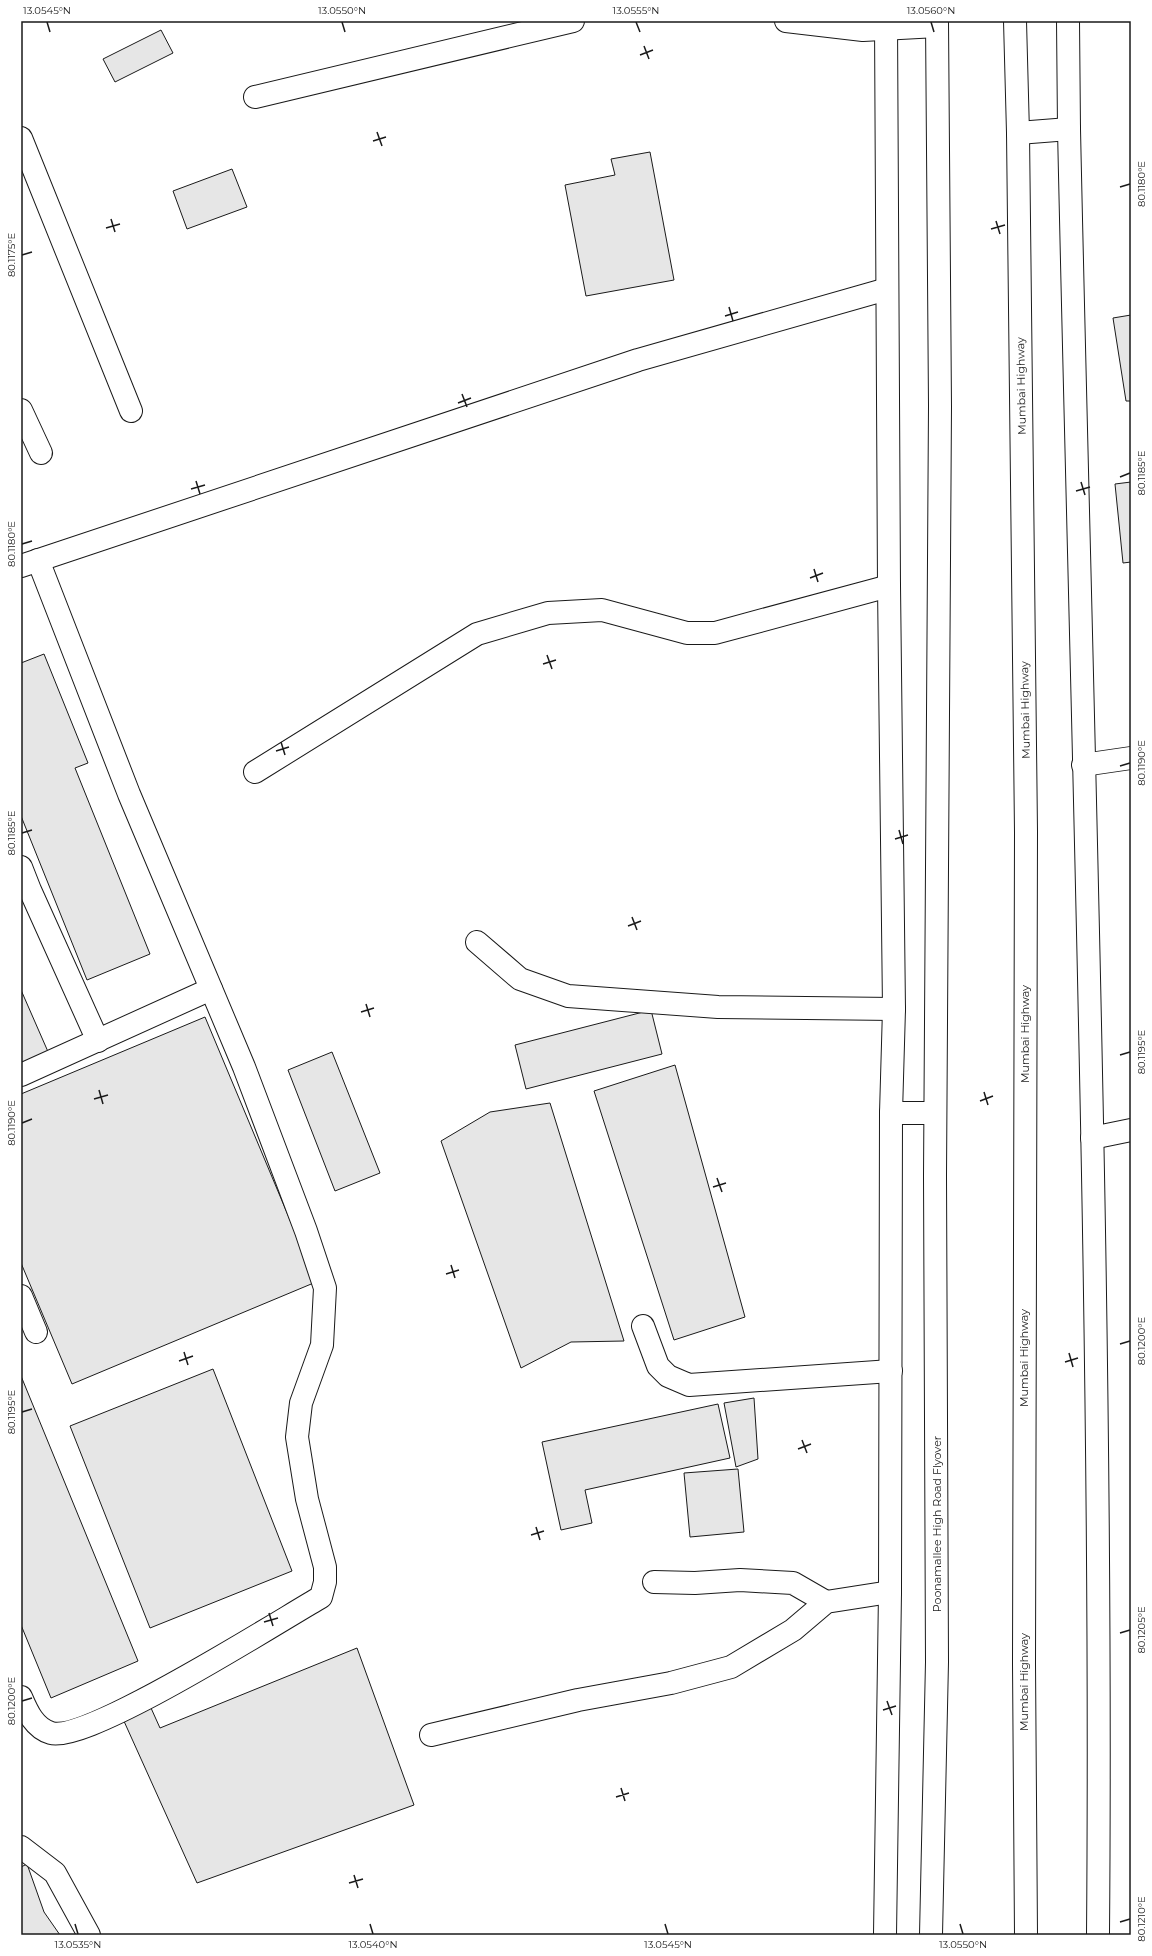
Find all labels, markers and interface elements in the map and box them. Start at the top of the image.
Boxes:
text: 13.0545°N [23,4,71,17]
text: 13.0550°N [318,4,366,17]
text: 13.0555°N [613,4,659,17]
text: 13.0560°N [907,4,955,17]
text: 80.1180°E [1135,161,1148,207]
text: 80.1175°E [5,233,18,277]
street label: Mumbai Highway [1013,337,1029,435]
text: 80.1185°E [1135,450,1148,495]
text: 80.1180°E [5,521,18,567]
street label: Mumbai Highway [1017,661,1033,759]
text: 80.1190°E [1135,740,1148,786]
text: 80.1185°E [5,810,18,855]
street label: Mumbai Highway [1018,985,1032,1083]
text: 80.1195°E [1135,1029,1148,1074]
text: 80.1190°E [5,1100,18,1146]
street label: Mumbai Highway [1017,1309,1031,1407]
text: 80.1200°E [1135,1317,1148,1365]
text: 80.1195°E [5,1389,18,1434]
street label: Poonamallee High Road Flyover [930,1436,944,1612]
text: 80.1205°E [1135,1606,1148,1654]
street label: Mumbai Highway [1017,1633,1031,1731]
text: 80.1200°E [5,1677,18,1725]
text: 80.1210°E [1135,1896,1148,1942]
text: 13.0535°N [55,1938,101,1951]
text: 13.0540°N [348,1938,398,1951]
text: 13.0545°N [644,1938,692,1951]
text: 13.0550°N [939,1938,987,1951]

